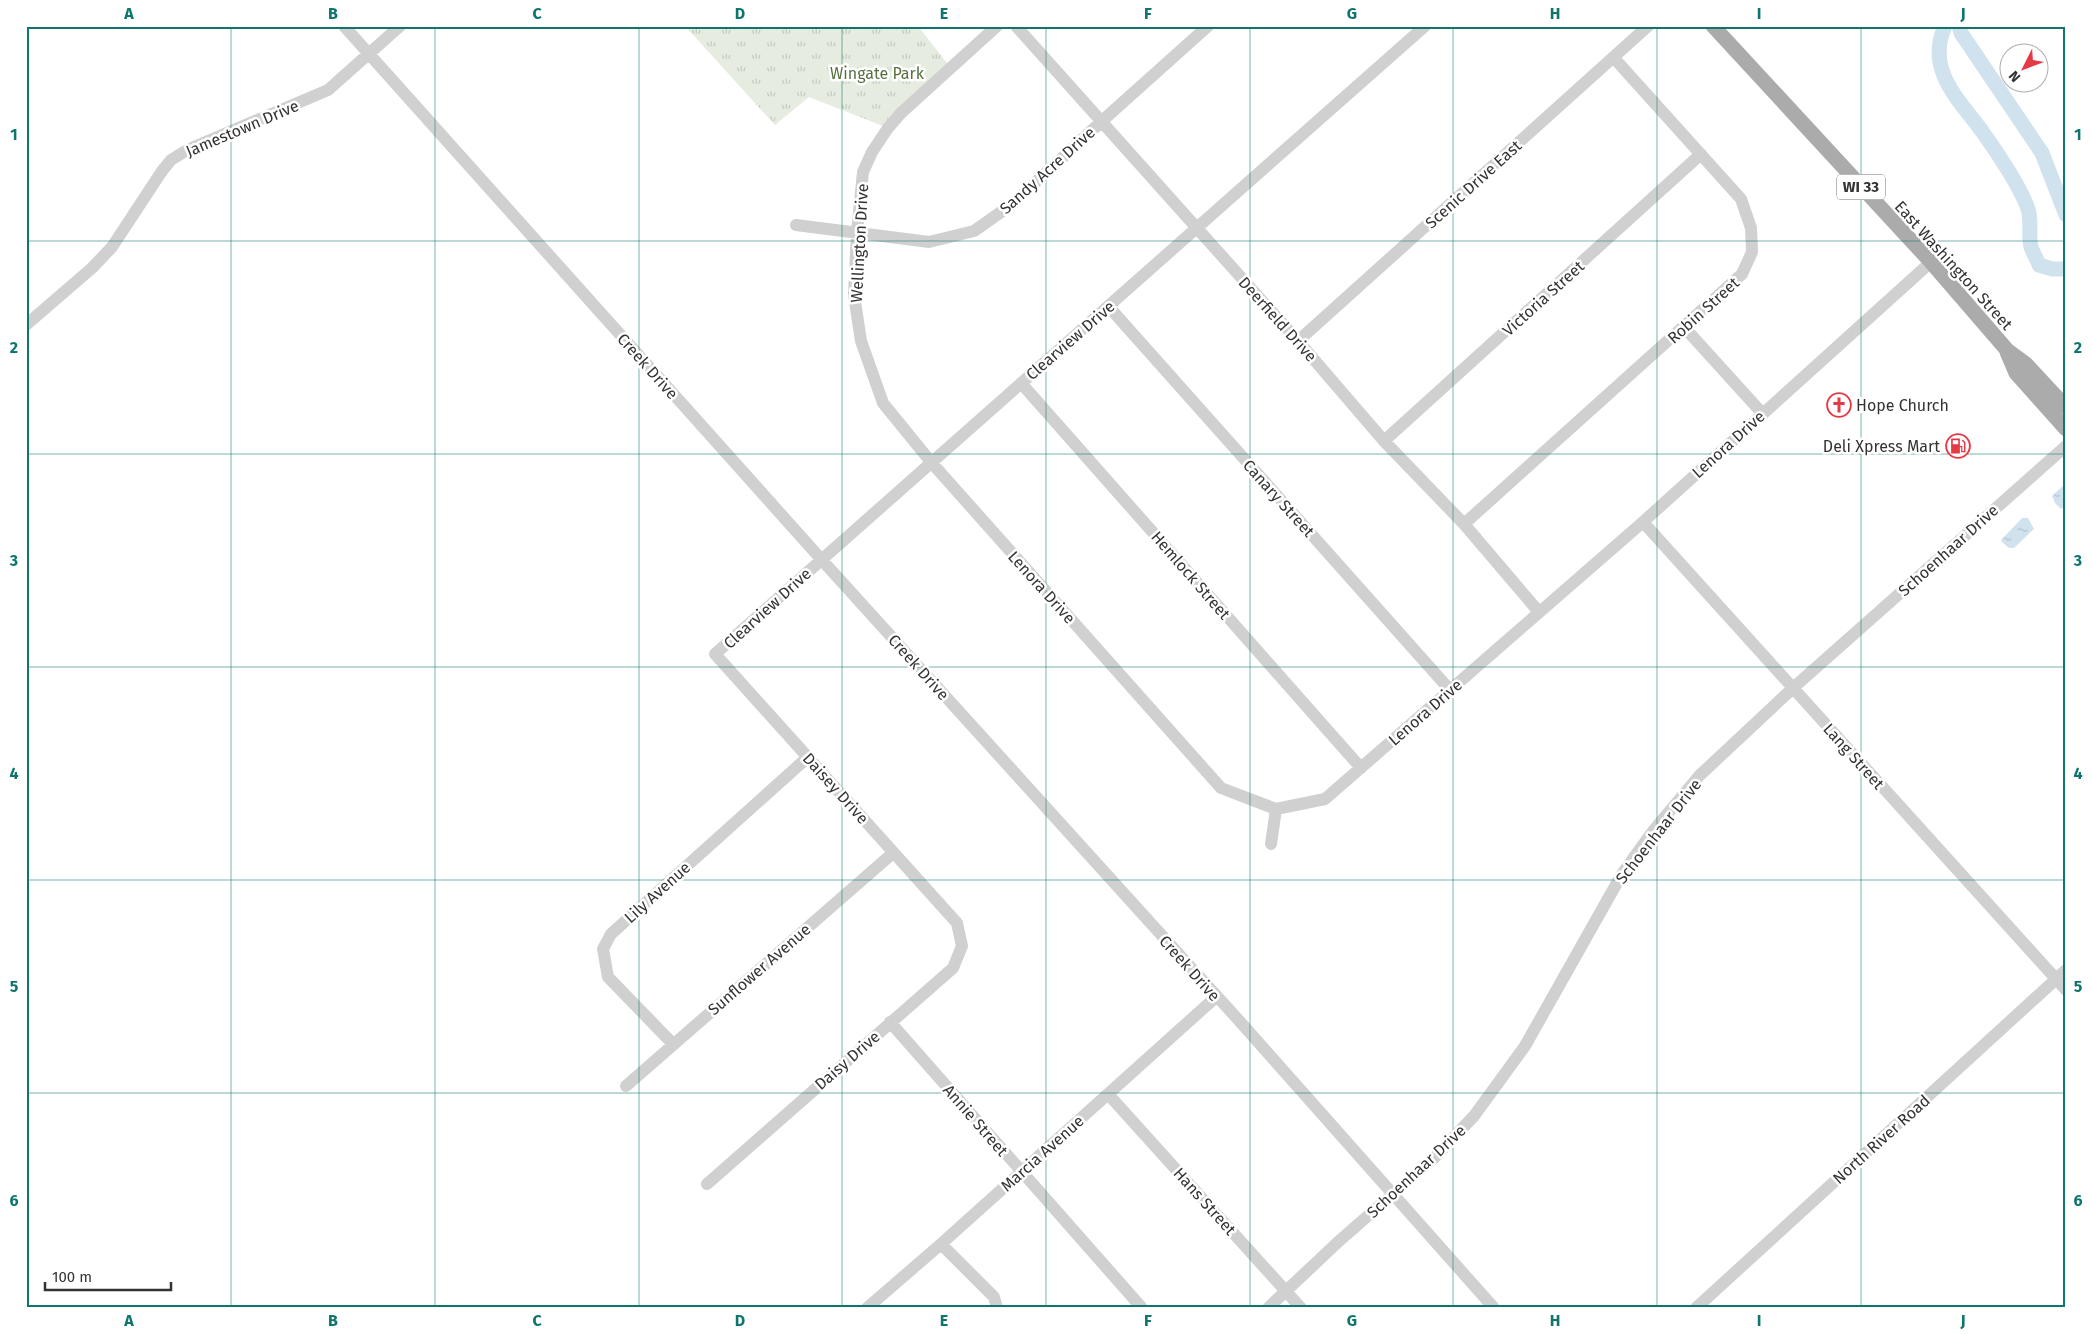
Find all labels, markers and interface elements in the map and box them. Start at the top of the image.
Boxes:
text: A [123,4,134,23]
text: B [328,4,338,23]
text: C [532,4,542,23]
text: D [735,4,745,23]
text: E [940,4,948,23]
text: F [1144,4,1152,23]
text: G [1347,4,1357,23]
text: H [1550,4,1560,23]
text: I [1757,4,1761,23]
text: J [1959,4,1966,23]
north arrow [2000,42,2050,92]
park label: Wingate Park [830,64,925,83]
text: N [2005,67,2024,86]
street label: Jamestown Drive [183,96,302,161]
street label: Sandy Acre Drive [996,123,1099,218]
text: 1 [10,125,18,144]
text: 1 [2074,125,2082,144]
street label: Scenic Drive East [1421,136,1525,232]
road number: WI 33 [1837,174,1885,200]
street label: Wellington Drive [847,183,872,303]
street label: East Washington Street [1891,197,2017,334]
street label: Victoria Street [1499,257,1588,340]
street label: Deerfield Drive [1235,273,1321,366]
street label: Robin Street [1664,273,1743,347]
street label: Clearview Drive [1022,297,1119,384]
street label: Creek Drive [613,330,682,403]
text: 2 [10,338,18,357]
text: 2 [2074,338,2082,357]
church icon: Hope Church [1826,392,1852,418]
place label: Hope Church [1856,396,1949,415]
street label: Lenora Drive [1688,407,1769,482]
fuel station icon: Deli Xpress Mart [1945,433,1971,459]
place label: Deli Xpress Mart [1823,437,1940,456]
street label: Canary Street [1239,456,1318,541]
street label: Schoenhaar Drive [1894,501,2002,600]
street label: Hemlock Street [1147,527,1234,624]
street label: Lenora Drive [1004,547,1079,628]
text: 3 [9,551,18,570]
text: 3 [2073,551,2082,570]
street label: Clearview Drive [720,564,815,653]
street label: Creek Drive [884,631,953,704]
street label: Lenora Drive [1385,675,1466,749]
street label: Lang Street [1819,720,1888,793]
street label: Daisey Drive [799,749,873,828]
text: 4 [9,764,19,783]
text: 4 [2073,764,2083,783]
street label: Schoenhaar Drive [1612,775,1705,888]
street label: Lily Avenue [620,858,694,927]
street label: Sunflower Avenue [704,920,815,1019]
street label: Creek Drive [1155,932,1224,1005]
text: 5 [10,977,19,996]
text: 5 [2074,977,2083,996]
street label: Daisy Drive [811,1027,884,1094]
street label: Annie Street [939,1081,1012,1160]
street label: North River Road [1829,1091,1934,1188]
street label: Marcia Avenue [997,1111,1088,1196]
street label: Schoenhaar Drive [1363,1121,1470,1222]
street label: Hans Street [1169,1164,1240,1239]
text: 6 [9,1191,19,1210]
text: 6 [2073,1191,2083,1210]
scale bar [45,1259,171,1291]
text: 100 m [52,1268,92,1286]
text: A [123,1311,134,1330]
text: B [328,1311,338,1330]
text: C [532,1311,542,1330]
text: D [735,1311,745,1330]
text: E [940,1311,948,1330]
text: F [1144,1311,1152,1330]
text: G [1347,1311,1357,1330]
text: H [1550,1311,1560,1330]
text: I [1757,1311,1761,1330]
text: J [1959,1311,1966,1330]

